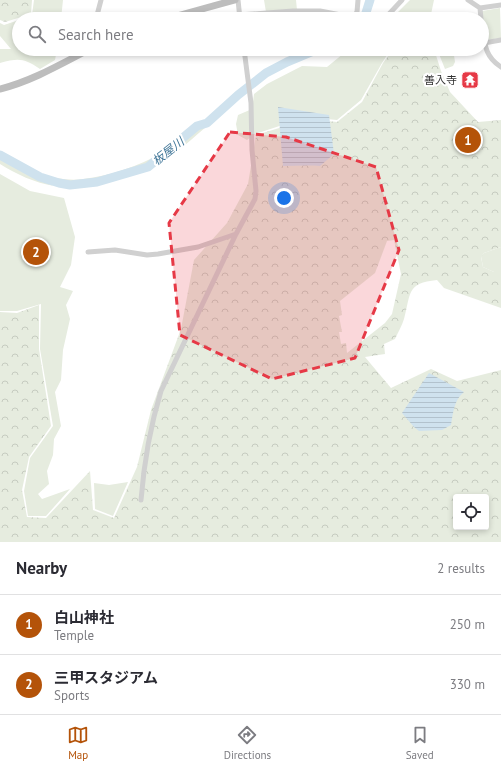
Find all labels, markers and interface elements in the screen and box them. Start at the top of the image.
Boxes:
search box [12,12,489,56]
icon: search [26,23,48,45]
text: Search here [58,25,134,44]
temple icon: 善入寺 [460,70,480,90]
place label: 善入寺 [424,73,457,87]
pin: 1 [455,125,481,155]
water label: 板屋川 [149,133,188,168]
your location [274,188,294,208]
pin: 2 [23,237,49,267]
map controls [453,494,489,530]
button: locate [453,494,489,530]
text: Nearby [16,557,67,579]
text: 2 results [437,560,485,577]
text: 白山神社 [54,608,114,627]
text: 1 [25,616,33,633]
text: 250 m [450,616,485,633]
text: Temple [54,627,94,644]
text: 三甲スタジアム [54,668,158,687]
text: 2 [25,676,33,693]
text: 330 m [450,676,485,693]
text: Sports [54,687,90,704]
tab: Map [67,724,89,762]
tab: Directions [224,724,271,762]
tab: Saved [406,724,434,762]

